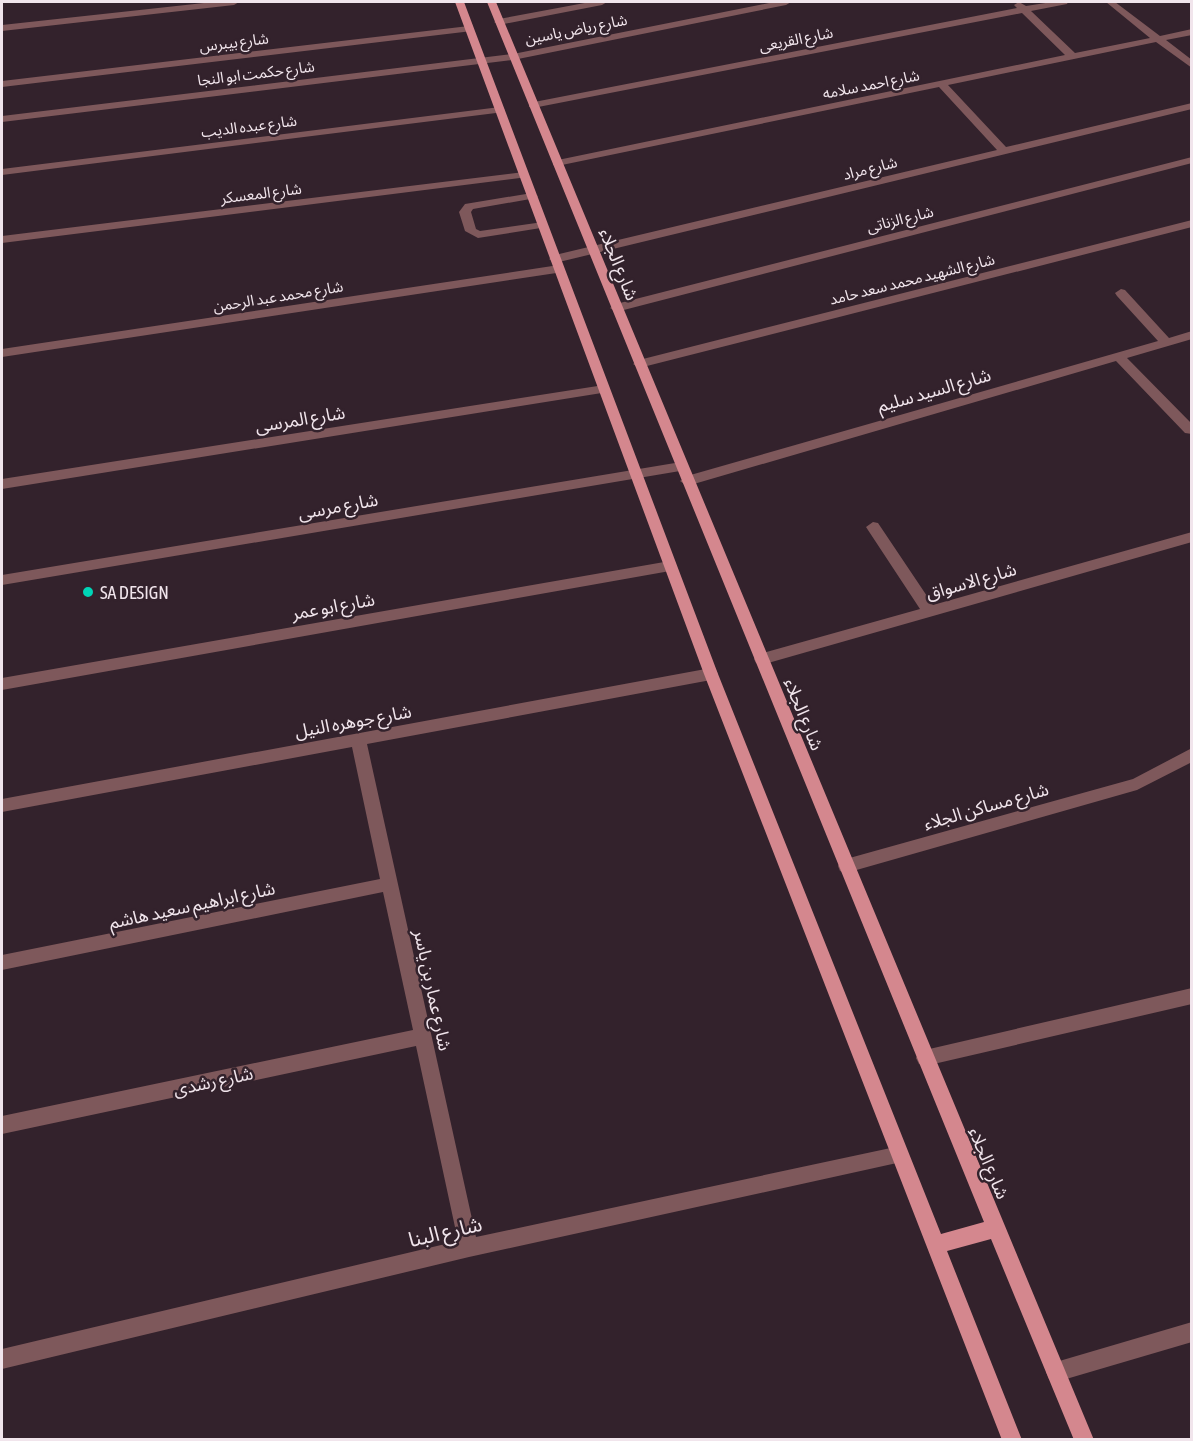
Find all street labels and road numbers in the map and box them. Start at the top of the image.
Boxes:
street label: شارع رياض ياسين [523,11,630,51]
street label: شارع القريعى [758,23,835,58]
street label: شارع بيبرس [198,29,270,59]
street label: شارع حكمت ابو النجا [196,57,316,93]
street label: شارع احمد سلامه [821,66,922,106]
street label: شارع عبده الديب [200,112,299,144]
street label: شارع مراد [841,153,900,187]
street label: شارع المعسكر [218,180,303,210]
street label: شارع الزناتى [865,202,936,239]
street label: شارع الجلاء [591,225,643,305]
street label: شارع الشهيد محمد سعد حامد [828,250,998,312]
street label: شارع محمد عبد الرحمن [212,277,345,319]
street label: شارع السيد سليم [875,364,994,420]
street label: شارع المرسى [253,402,347,440]
street label: شارع مرسى [296,489,380,527]
street label: شارع الاسواق [923,558,1020,608]
street label: شارع ابو عمر [289,588,377,628]
street label: شارع الجلاء [776,675,828,755]
street label: شارع جوهره النيل [293,700,414,746]
street label: شارع مساكن الجلاء [921,778,1052,838]
street label: شارع ابراهيم سعيد هاشم [107,877,278,937]
street label: شارع عمار بن ياسر [406,926,456,1053]
street label: شارع رشدى [171,1062,256,1104]
street label: شارع الجلاء [961,1124,1014,1204]
street label: شارع البنا [406,1211,485,1255]

